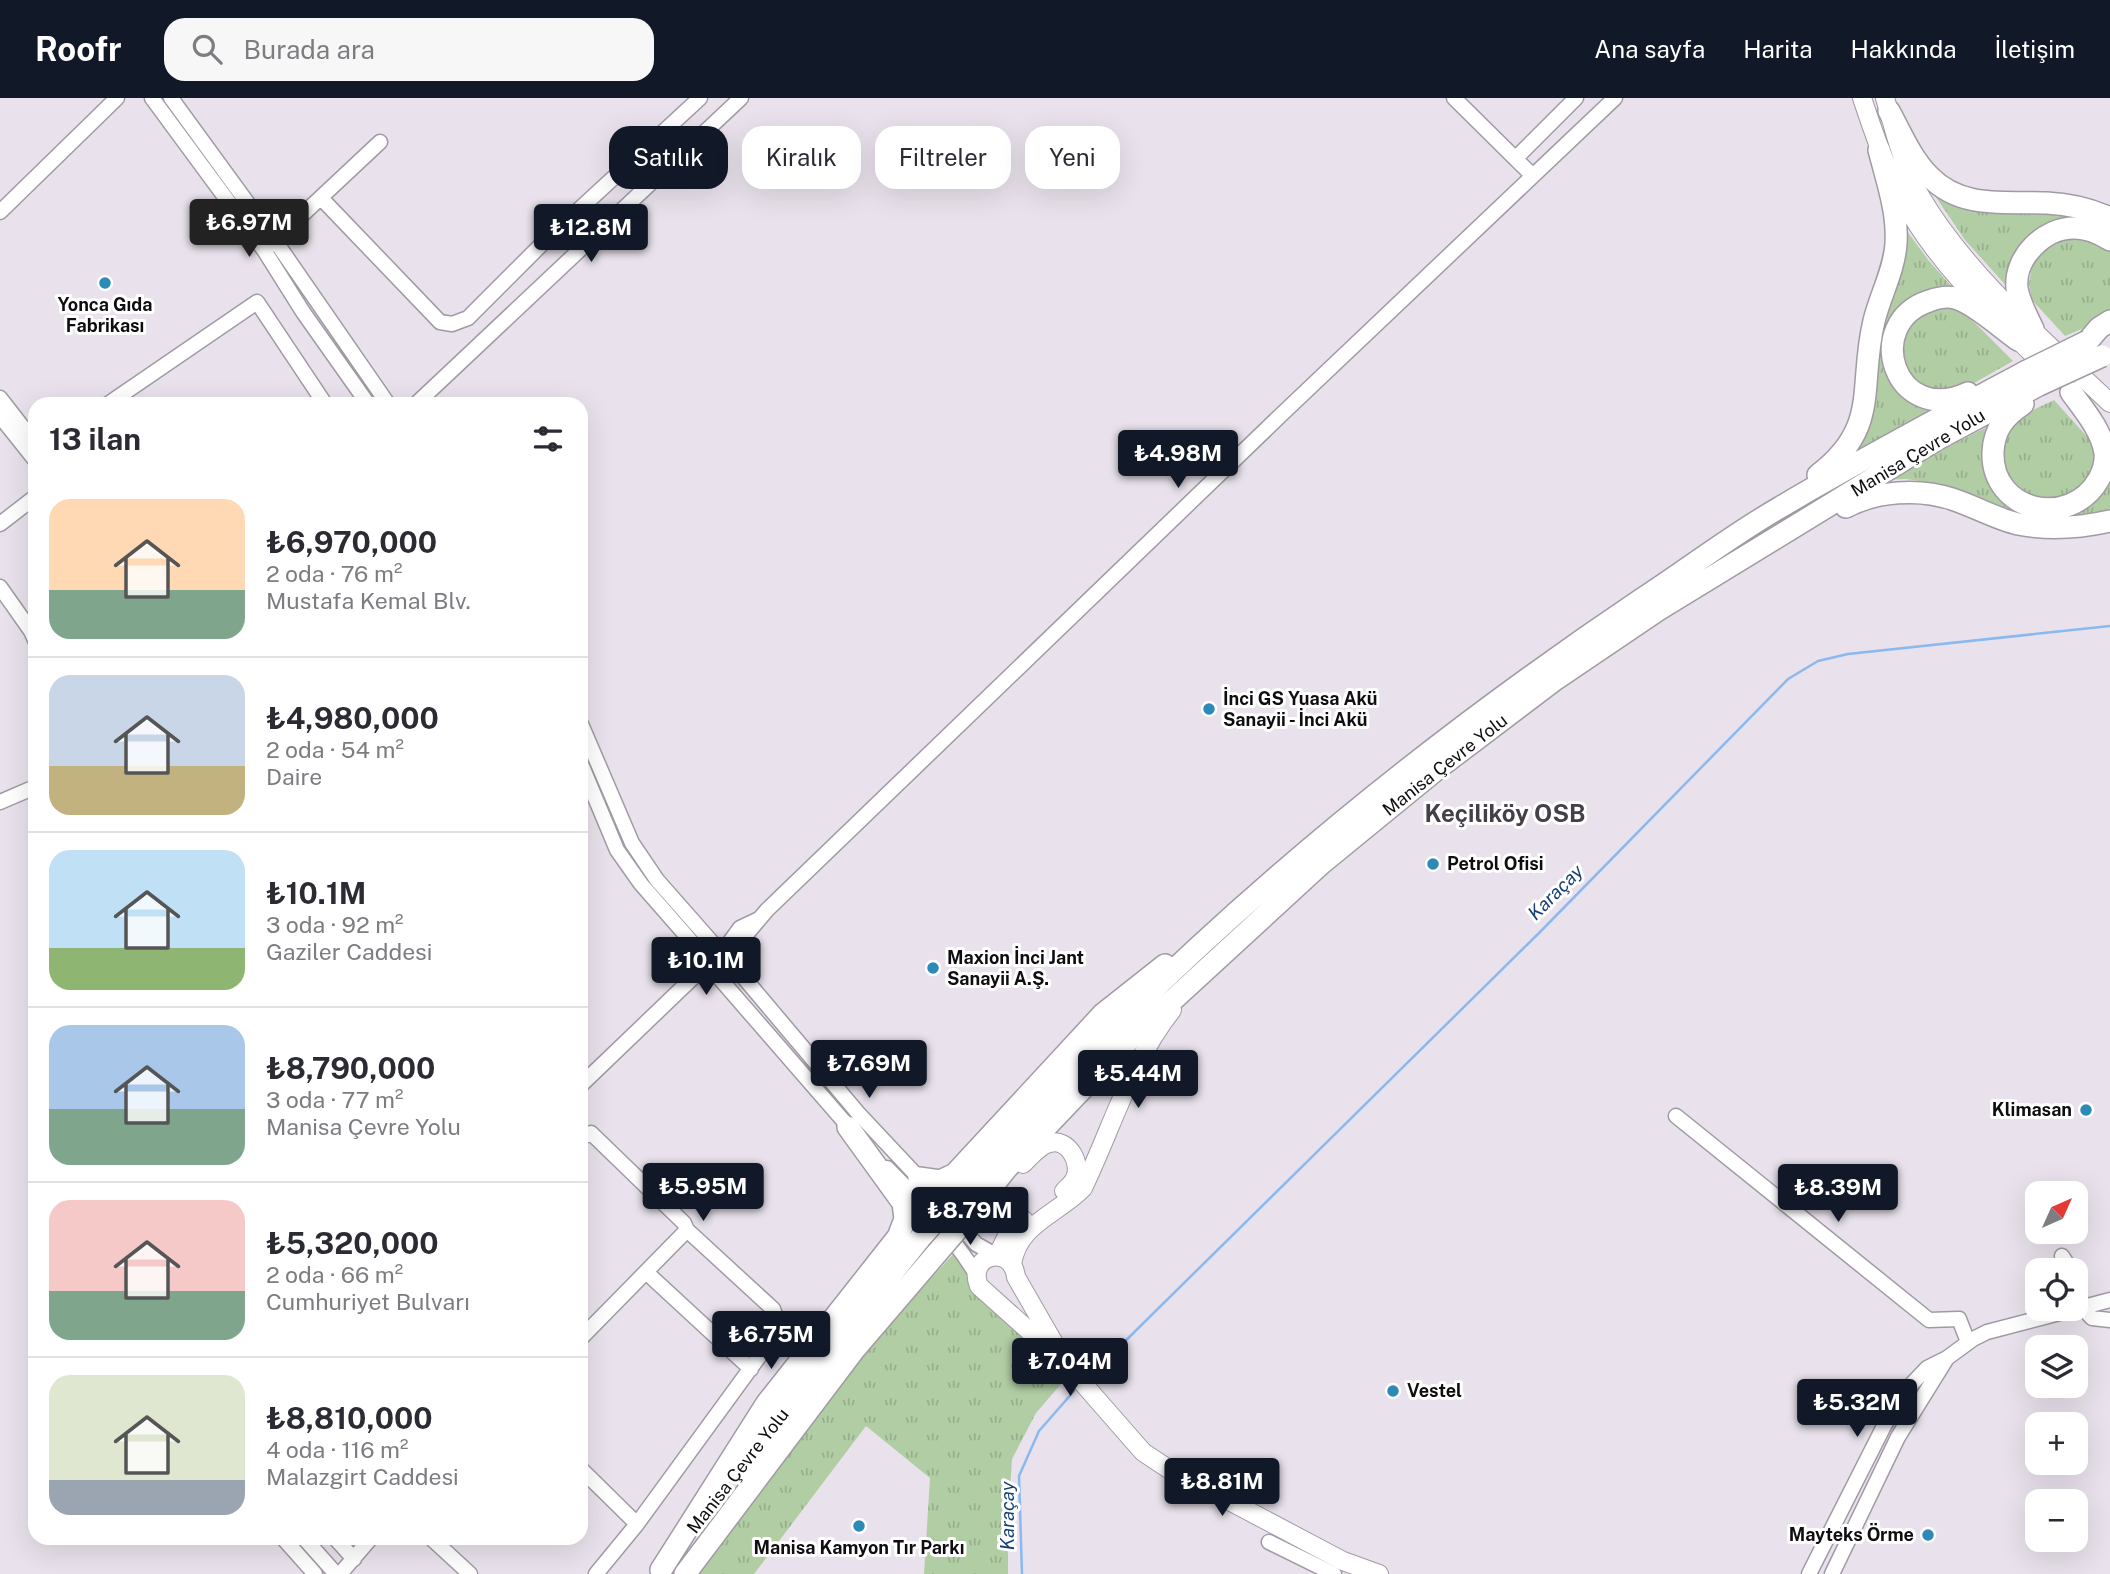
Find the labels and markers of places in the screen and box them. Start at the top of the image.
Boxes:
pin: ₺6.97M [192,200,306,259]
pin: ₺12.8M [534,204,648,264]
marker: Yonca Gıda Fabrikası [97,275,113,291]
place label: Yonca Gıda Fabrikası [58,294,152,336]
pin: ₺4.98M [1121,430,1235,490]
place label: İnci GS Yuasa Akü Sanayii - İnci Akü [1223,687,1378,730]
marker: İnci GS Yuasa Akü Sanayii - İnci Akü [1201,701,1217,717]
place label: Petrol Ofisi [1447,853,1544,874]
marker: Petrol Ofisi [1425,856,1441,872]
pin: ₺10.1M [649,937,763,997]
place label: Maxion İnci Jant Sanayii A.Ş. [947,946,1084,989]
marker: Maxion İnci Jant Sanayii A.Ş. [925,960,941,976]
pin: ₺7.69M [812,1040,926,1100]
pin: ₺5.44M [1081,1051,1195,1110]
place label: Klimasan [1992,1099,2072,1120]
marker: Klimasan [2078,1102,2094,1118]
pin: ₺5.95M [646,1164,760,1223]
pin: ₺8.39M [1781,1164,1895,1224]
pin: ₺8.79M [913,1188,1027,1247]
pin: ₺6.75M [714,1312,828,1371]
pin: ₺7.04M [1013,1338,1127,1398]
place label: Vestel [1407,1380,1462,1401]
pin: ₺5.32M [1800,1380,1914,1439]
marker: Vestel [1385,1383,1401,1399]
pin: ₺8.81M [1165,1458,1279,1518]
marker: Manisa Kamyon Tır Parkı [851,1518,867,1534]
place label: Mayteks Örme [1789,1523,1914,1545]
marker: Mayteks Örme [1920,1527,1936,1543]
place label: Manisa Kamyon Tır Parkı [754,1537,964,1558]

